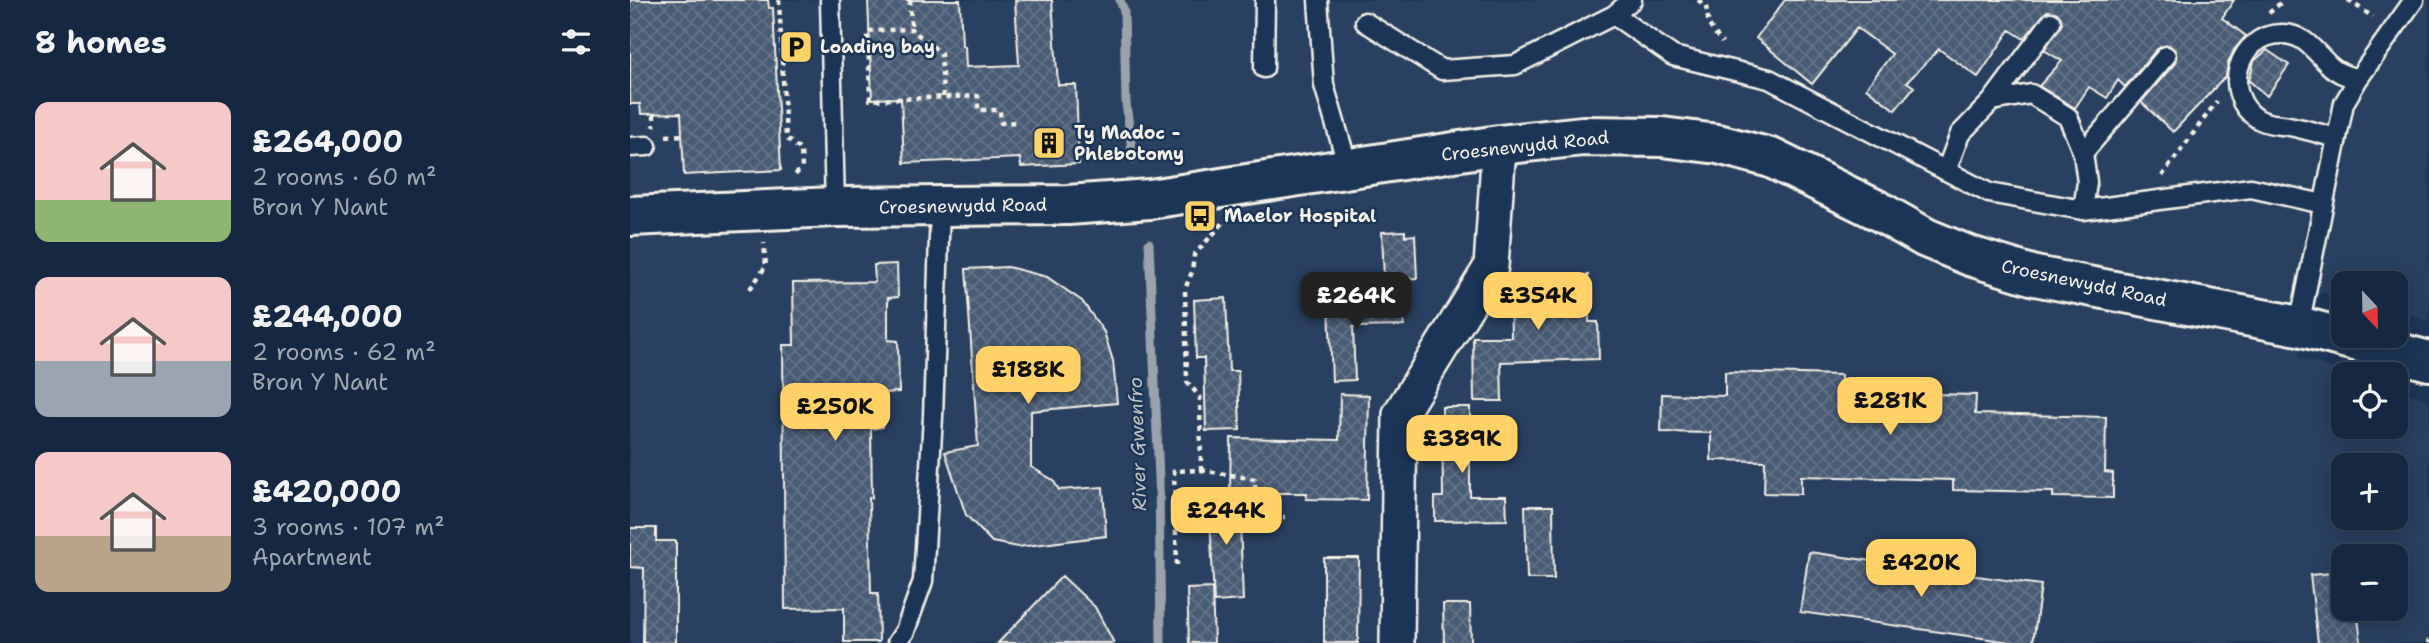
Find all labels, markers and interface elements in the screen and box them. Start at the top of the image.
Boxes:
text: 8 homes [35,22,167,63]
icon: filters [557,23,595,61]
parking icon: Loading bay [777,28,815,66]
place label: Loading bay [820,35,935,59]
text: £264,000 [252,121,403,162]
place label: Ty Madoc - Phlebotomy [1074,121,1184,166]
building icon: Ty Madoc - Phlebotomy [1030,124,1068,162]
street label: Croesnewydd Road [1440,125,1610,167]
icon: home [91,130,175,214]
text: 2 rooms · 60 m² [252,162,437,192]
text: Bron Y Nant [252,192,388,222]
street label: Croesnewydd Road [879,193,1047,219]
bus stop icon: Maelor Hospital [1181,197,1219,235]
place label: Maelor Hospital [1224,204,1376,228]
street label: Croesnewydd Road [1999,254,2169,312]
north arrow [2331,271,2408,348]
map controls [2331,271,2408,621]
pin: £264K [1307,272,1405,332]
pin: £354K [1489,272,1587,332]
text: £264K [1316,280,1396,310]
text: £354K [1499,280,1577,310]
text: £244,000 [252,296,403,337]
icon: home [91,305,175,389]
text: 2 rooms · 62 m² [252,337,436,367]
pin: £188K [979,346,1077,406]
text: £188K [992,354,1064,384]
button: locate [2331,362,2408,439]
text: Bron Y Nant [252,367,388,397]
water label: River Gwenfro [1123,376,1152,512]
pin: £281K [1841,378,1939,437]
pin: £250K [786,384,884,443]
text: £281K [1853,385,1927,415]
text: £250K [796,391,874,421]
pin: £389K [1413,416,1511,475]
text: £389K [1422,423,1502,453]
button: + [2331,453,2408,530]
text: £420,000 [252,471,402,512]
icon: home [91,480,175,564]
pin: £244K [1177,488,1275,547]
text: £244K [1187,495,1265,525]
text: 3 rooms · 107 m² [252,512,445,542]
pin: £420K [1872,540,1970,599]
text: Apartment [252,542,372,572]
button: − [2331,544,2408,621]
text: £420K [1882,547,1960,577]

